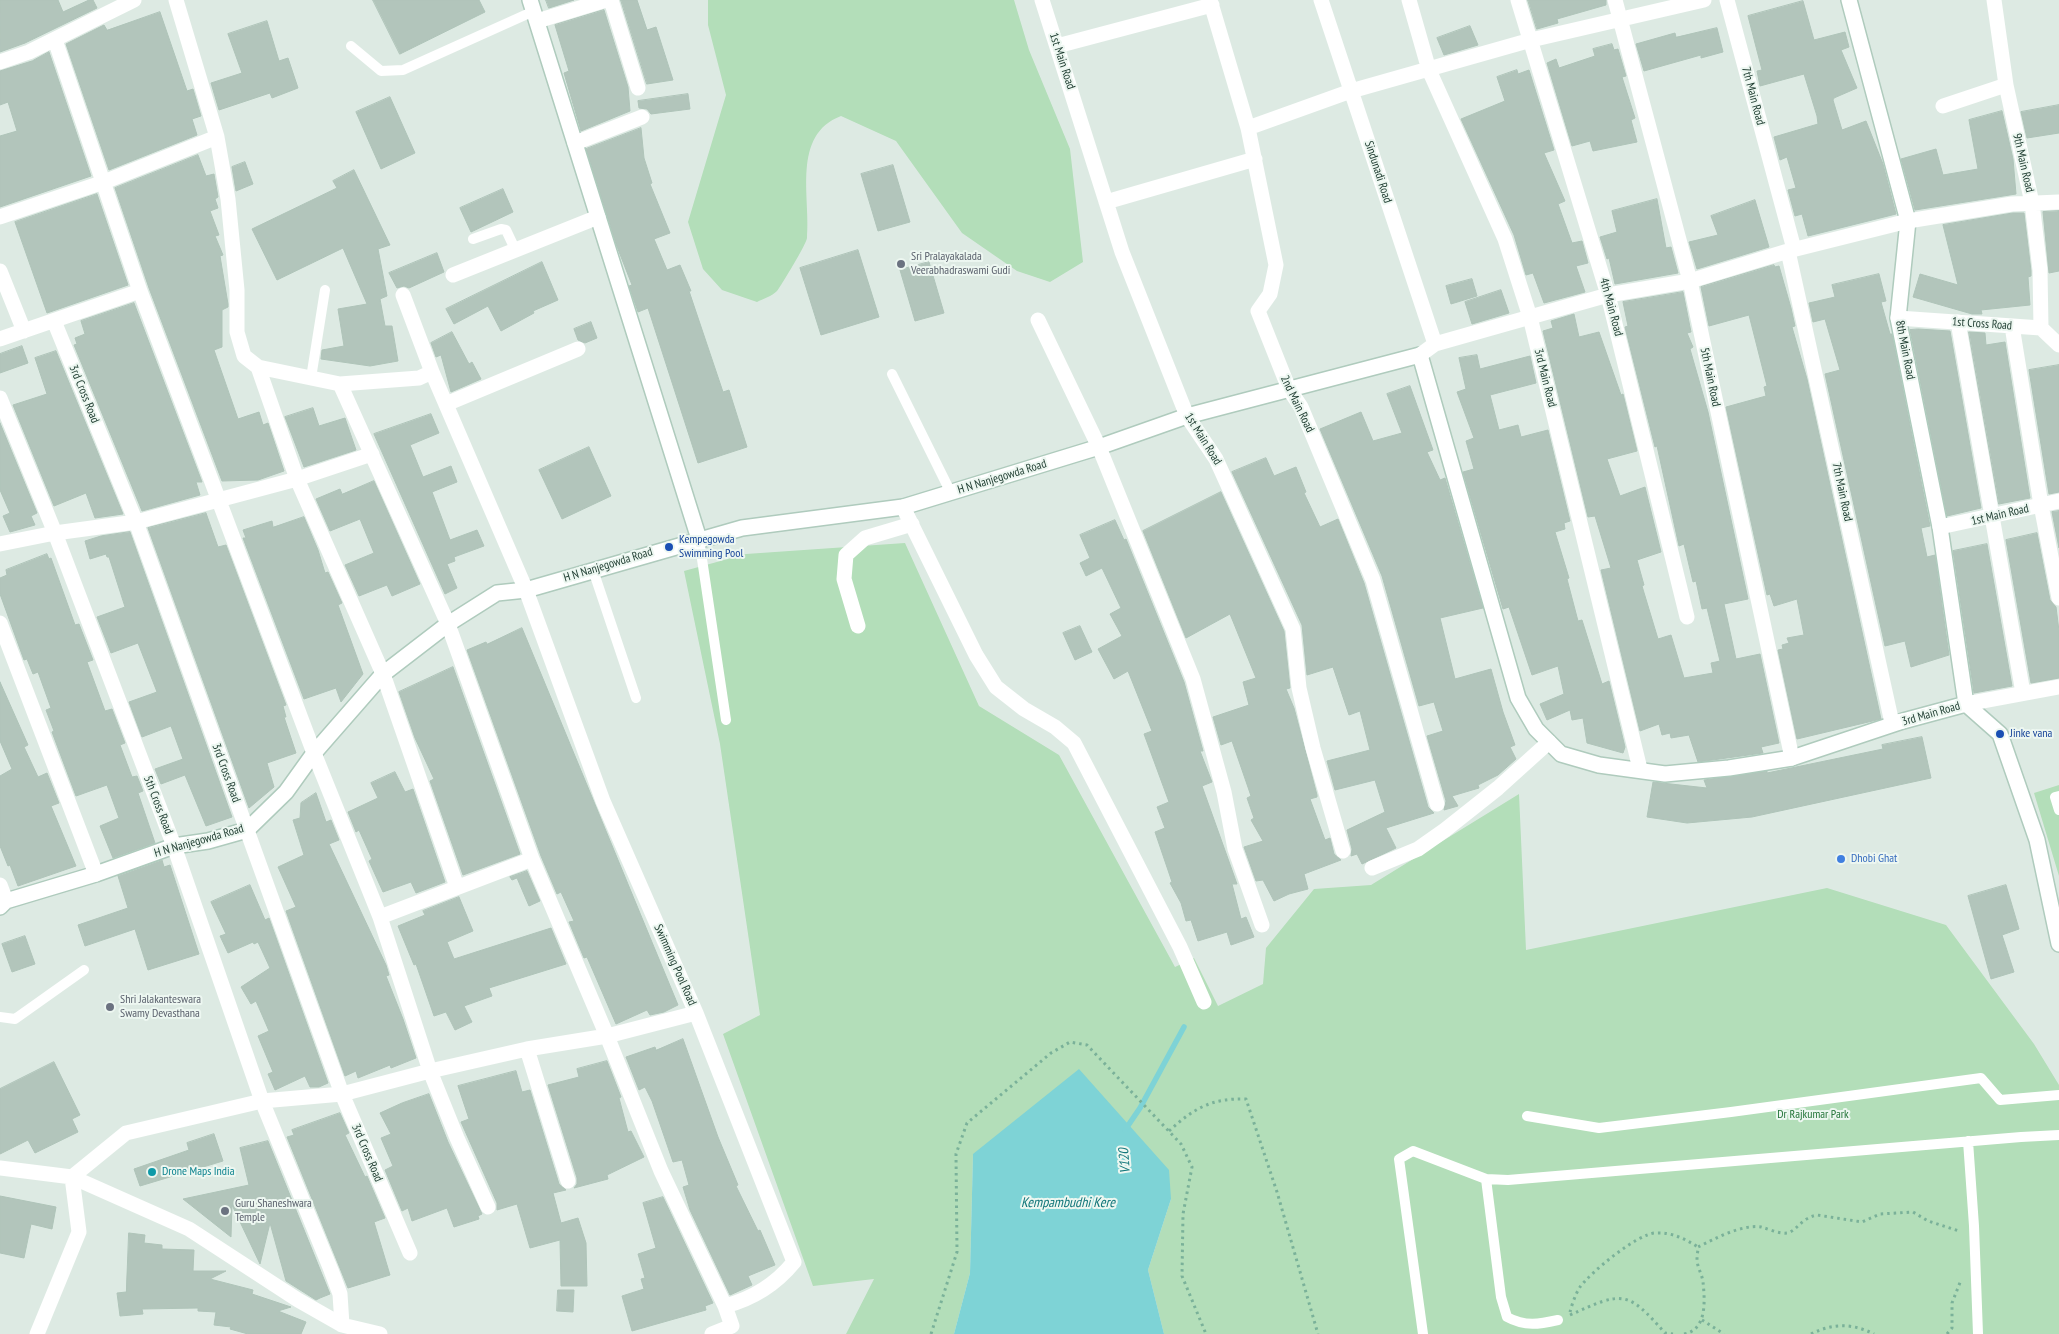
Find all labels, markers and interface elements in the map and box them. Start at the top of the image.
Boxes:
street label: 1st Main Road [1046,31,1078,91]
street label: 7th Main Road [1738,65,1768,127]
street label: 9th Main Road [2009,132,2037,194]
street label: Sindunadi Road [1361,139,1395,205]
place label: Sri Pralayakalada Veerabhadraswami Gudi [911,250,1010,278]
marker: Sri Pralayakalada Veerabhadraswami Gudi [895,258,907,270]
street label: 4th Main Road [1596,276,1626,338]
street label: 1st Cross Road [1951,315,2013,333]
street label: 8th Main Road [1892,319,1918,381]
street label: 5th Main Road [1697,346,1723,408]
street label: 3rd Main Road [1531,347,1559,409]
street label: 3rd Cross Road [66,363,102,425]
street label: 2nd Main Road [1277,373,1317,435]
street label: 1st Main Road [1181,410,1225,468]
street label: H N Nanjegowda Road [956,457,1048,497]
street label: 7th Main Road [1829,461,1855,523]
street label: 1st Main Road [1970,501,2030,529]
place label: Kempegowda Swimming Pool [679,533,743,561]
marker: Kempegowda Swimming Pool [663,541,675,553]
street label: H N Nanjegowda Road [562,545,654,585]
street label: 3rd Main Road [1900,699,1962,729]
place label: Jinke vana [2010,727,2052,741]
marker: Jinke vana [1994,728,2006,740]
street label: 3rd Cross Road [209,742,243,804]
street label: 5th Cross Road [140,774,176,836]
street label: H N Nanjegowda Road [153,821,245,861]
place label: Dhobi Ghat [1851,852,1897,866]
marker: Dhobi Ghat [1835,853,1847,865]
street label: Swimming Pool Road [651,922,699,1008]
place label: Shri Jalakanteswara Swamy Devasthana [120,993,201,1021]
marker: Shri Jalakanteswara Swamy Devasthana [104,1001,116,1013]
park label: Dr Rajkumar Park [1777,1108,1849,1122]
street label: 3rd Cross Road [348,1122,386,1184]
water label: V120 [1116,1148,1134,1174]
place label: Drone Maps India [162,1165,234,1179]
marker: Drone Maps India [146,1166,158,1178]
water label: Kempambudhi Kere [1021,1195,1115,1211]
place label: Guru Shaneshwara Temple [235,1197,312,1225]
marker: Guru Shaneshwara Temple [219,1205,231,1217]

